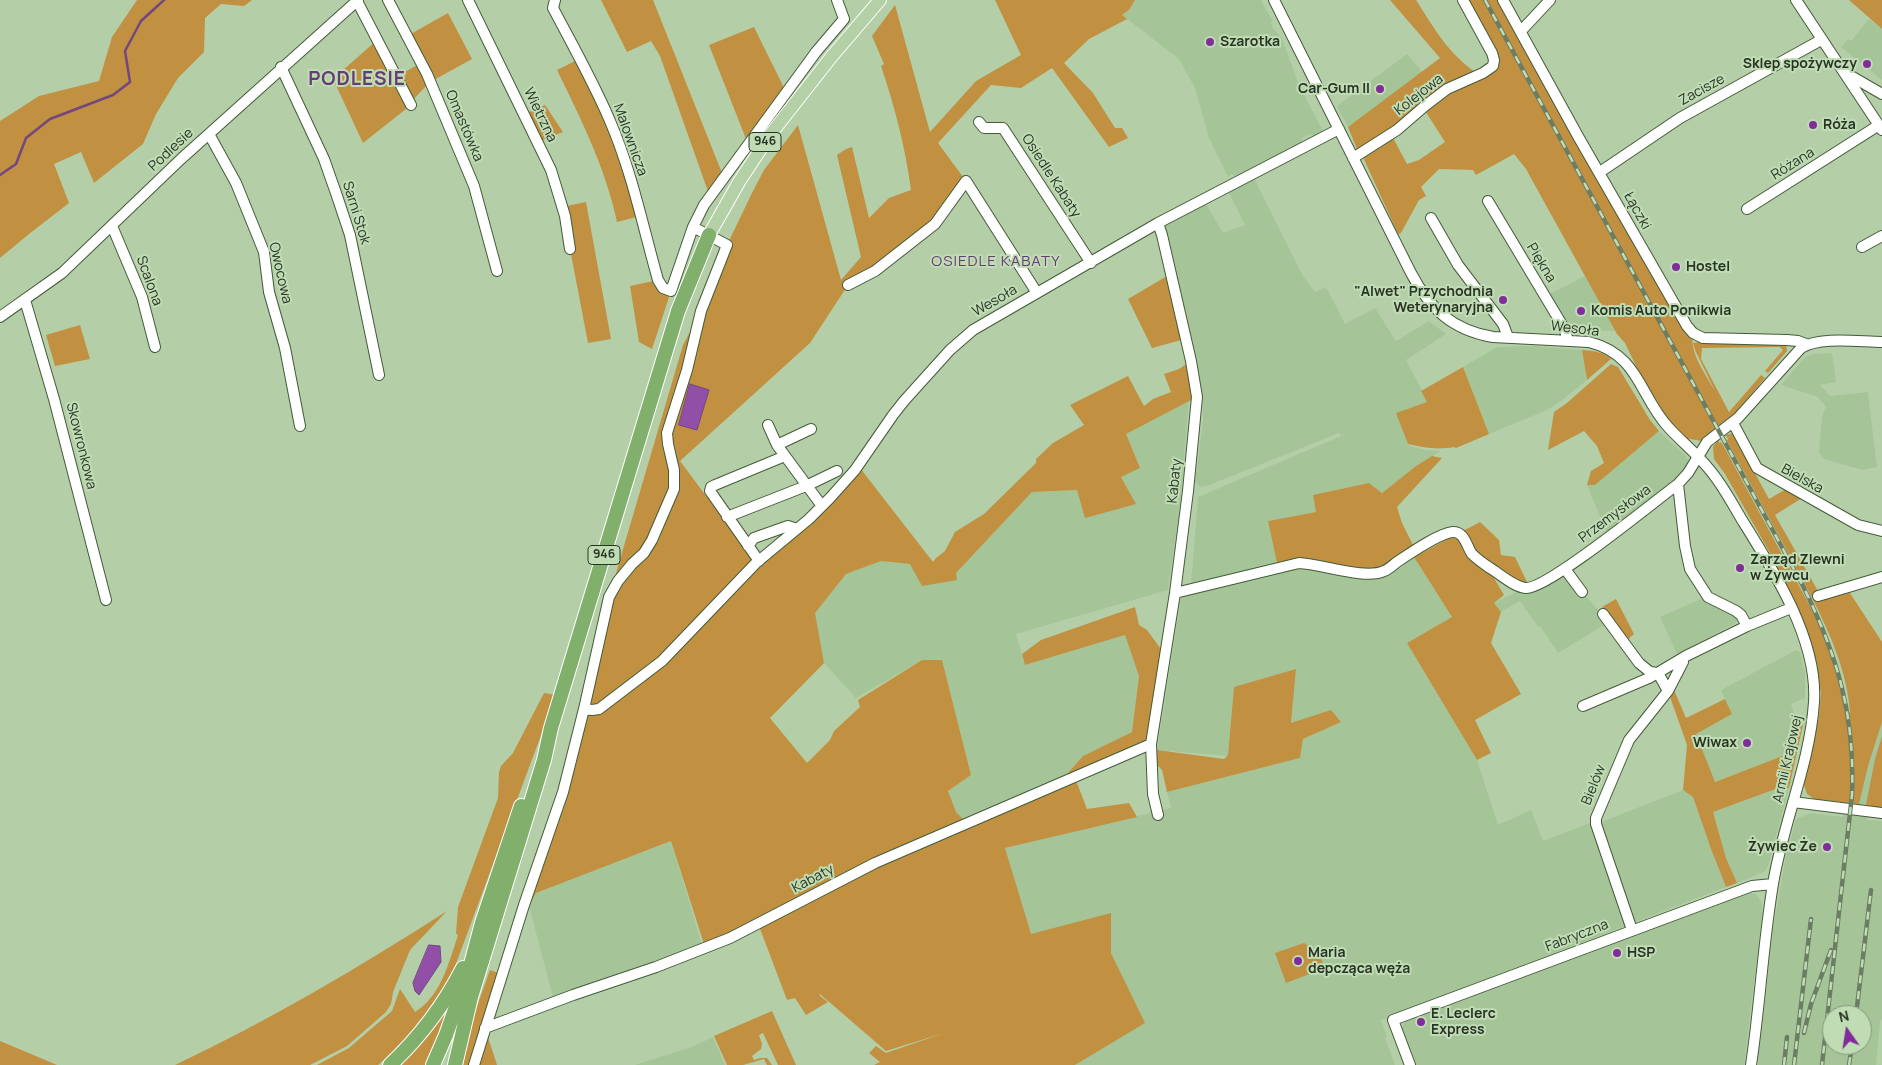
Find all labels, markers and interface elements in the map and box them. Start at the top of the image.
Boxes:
place label: Szarotka [1220,34,1280,50]
marker: Szarotka [1204,36,1216,48]
place label: Sklep spożywczy [1743,56,1857,72]
marker: Sklep spożywczy [1861,58,1873,70]
district label: PODLESIE [307,69,407,91]
street label: Kolejowa [1391,71,1447,119]
street label: Zacisze [1676,71,1728,109]
place label: Car-Gum II [1298,81,1370,97]
marker: Car-Gum II [1374,83,1386,95]
street label: Wietrzna [520,85,560,145]
street label: Omastówka [441,88,487,164]
street label: Malownicza [609,102,651,178]
place label: Róża [1823,117,1856,133]
marker: Róża [1807,119,1819,131]
street label: Podlesie [145,125,197,175]
street label: Osiedle Kabaty [1018,131,1084,221]
road number: 946 [749,132,781,152]
street label: Różana [1768,144,1818,184]
street label: Sarni Stok [338,179,374,247]
street label: Łączki [1620,189,1654,233]
street label: Piękna [1523,240,1559,286]
street label: Owocowa [265,241,295,305]
district label: OSIEDLE KABATY [930,253,1062,271]
street label: Scalona [132,254,166,308]
place label: Hostel [1686,259,1730,275]
marker: Hostel [1670,261,1682,273]
street label: Wesoła [970,282,1020,320]
place label: "Alwet" Przychodnia Weterynaryjna [1354,284,1493,316]
marker: "Alwet" Przychodnia Weterynaryjna [1497,294,1509,306]
place label: Komis Auto Ponikwia [1591,303,1731,319]
marker: Komis Auto Ponikwia [1575,305,1587,317]
street label: Wesoła [1550,318,1600,340]
street label: Skowronkowa [62,401,100,491]
street label: Kabaty [1164,458,1186,504]
street label: Bielska [1778,461,1826,497]
street label: Przemysłowa [1576,481,1654,547]
road number: 946 [588,546,620,564]
place label: Zarząd Zlewni w Żywcu [1750,552,1845,584]
marker: Zarząd Zlewni w Żywcu [1734,562,1746,574]
street label: Armii Krajowej [1770,713,1806,805]
place label: Wiwax [1693,735,1737,751]
marker: Wiwax [1741,737,1753,749]
street label: Bielów [1578,762,1610,808]
place label: Żywiec Że [1748,839,1817,855]
marker: Żywiec Że [1821,841,1833,853]
street label: Kabaty [789,861,837,897]
street label: Fabryczna [1543,916,1611,956]
place label: Maria depcząca węża [1308,945,1410,978]
place label: HSP [1627,945,1655,961]
marker: HSP [1611,947,1623,959]
marker: Maria depcząca węża [1292,955,1304,967]
north arrow [1822,1005,1872,1055]
text: N [1837,1005,1851,1026]
place label: E. Leclerc Express [1431,1006,1496,1038]
marker: E. Leclerc Express [1415,1016,1427,1028]

